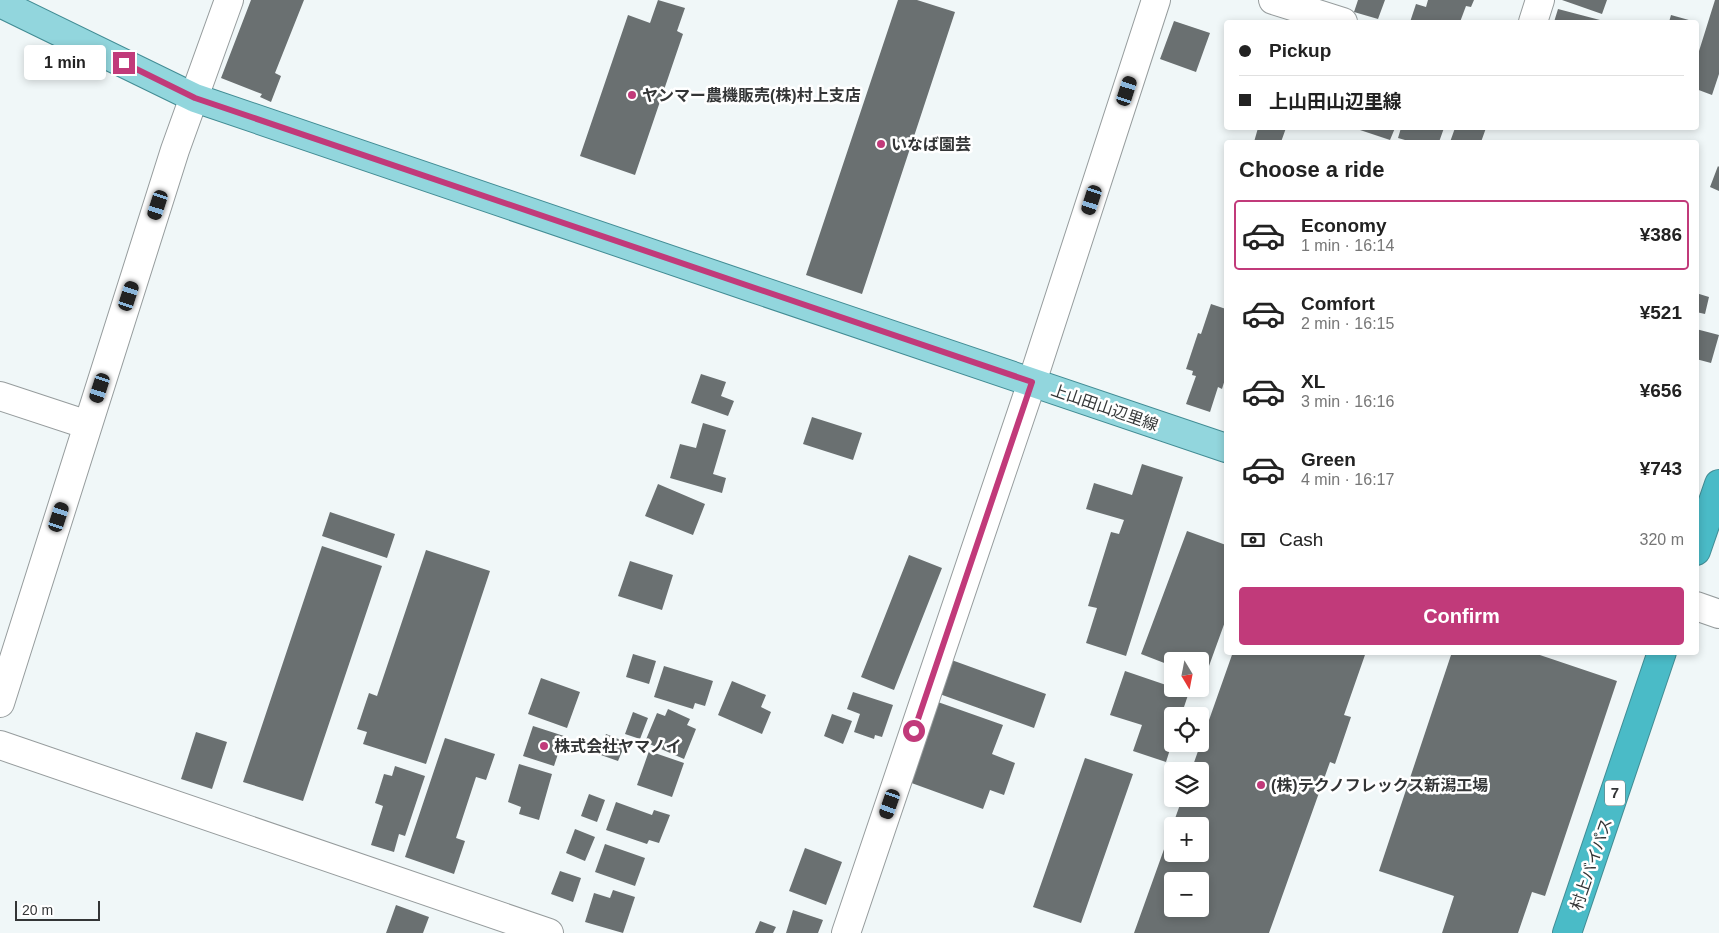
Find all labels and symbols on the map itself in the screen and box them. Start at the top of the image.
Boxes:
callout: 1 min [24,46,106,80]
route end [113,52,135,74]
car [1115,74,1138,108]
place label: ヤンマー農機販売(株)村上支店 [642,86,861,104]
marker: ヤンマー農機販売(株)村上支店 [626,89,638,101]
place label: いなば園芸 [891,136,971,153]
marker: いなば園芸 [875,138,887,150]
car [1080,183,1103,217]
car [146,188,169,222]
car [117,279,140,313]
car [88,371,111,405]
street label: 上山田山辺里線 [1049,381,1161,434]
car [47,500,70,534]
north arrow [1164,652,1209,698]
route start [903,720,925,742]
place label: 株式会社ヤマノイ [554,737,682,755]
marker: 株式会社ヤマノイ [538,740,550,752]
place label: (株)テクノフレックス新潟工場 [1271,777,1488,794]
marker: (株)テクノフレックス新潟工場 [1255,779,1267,791]
road number: 7 [1605,780,1625,806]
car [878,787,901,821]
street label: 村上バイパス [1568,816,1615,912]
scale bar [15,898,100,921]

